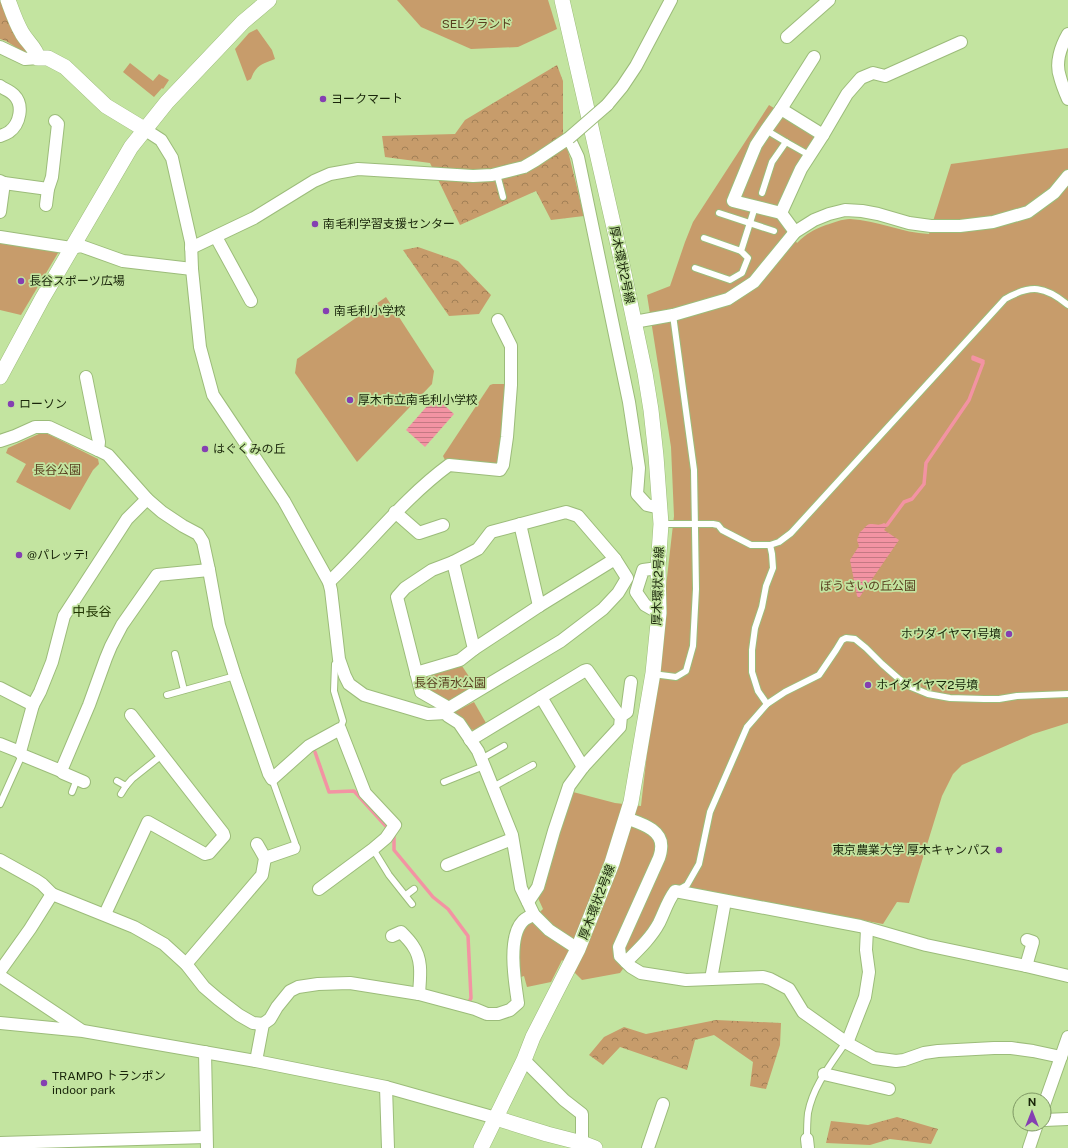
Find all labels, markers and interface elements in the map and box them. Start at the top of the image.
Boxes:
park label: SELグランド [442,17,512,31]
place label: ヨークマート [331,92,403,106]
marker: ヨークマート [318,94,328,104]
place label: 南毛利学習支援センター [323,217,455,231]
marker: 南毛利学習支援センター [310,219,320,229]
street label: 厚木環状2号線 [607,225,637,305]
place label: 長谷スポーツ広場 [29,274,125,288]
marker: 長谷スポーツ広場 [16,276,26,286]
place label: 南毛利小学校 [334,304,406,318]
marker: 南毛利小学校 [321,306,331,316]
place label: 厚木市立南毛利小学校 [358,393,478,407]
marker: 厚木市立南毛利小学校 [345,395,355,405]
place label: ローソン [19,397,67,411]
marker: ローソン [6,399,16,409]
place label: はぐくみの丘 [213,442,285,456]
marker: はぐくみの丘 [200,444,210,454]
park label: 長谷公園 [33,463,81,477]
street label: 厚木環状2号線 [650,546,666,626]
place label: @パレッテ! [27,548,88,562]
marker: @パレッテ! [14,550,24,560]
park label: ぼうさいの丘公園 [820,579,916,593]
district label: 中長谷 [72,604,112,619]
place label: ホウダイヤマ1号墳 [900,627,1001,641]
marker: ホウダイヤマ1号墳 [1004,629,1014,639]
park label: 長谷清水公園 [414,676,486,690]
place label: ホイダイヤマ2号墳 [876,678,978,692]
marker: ホイダイヤマ2号墳 [863,680,873,690]
place label: 東京農業大学 厚木キャンパス [832,843,991,857]
marker: 東京農業大学 厚木キャンパス [994,845,1004,855]
street label: 厚木環状2号線 [576,863,618,941]
place label: TRAMPO トランポン indoor park [52,1069,166,1097]
marker: TRAMPO トランポン indoor park [39,1078,49,1088]
north arrow [1012,1092,1052,1132]
text: N [1028,1096,1036,1108]

